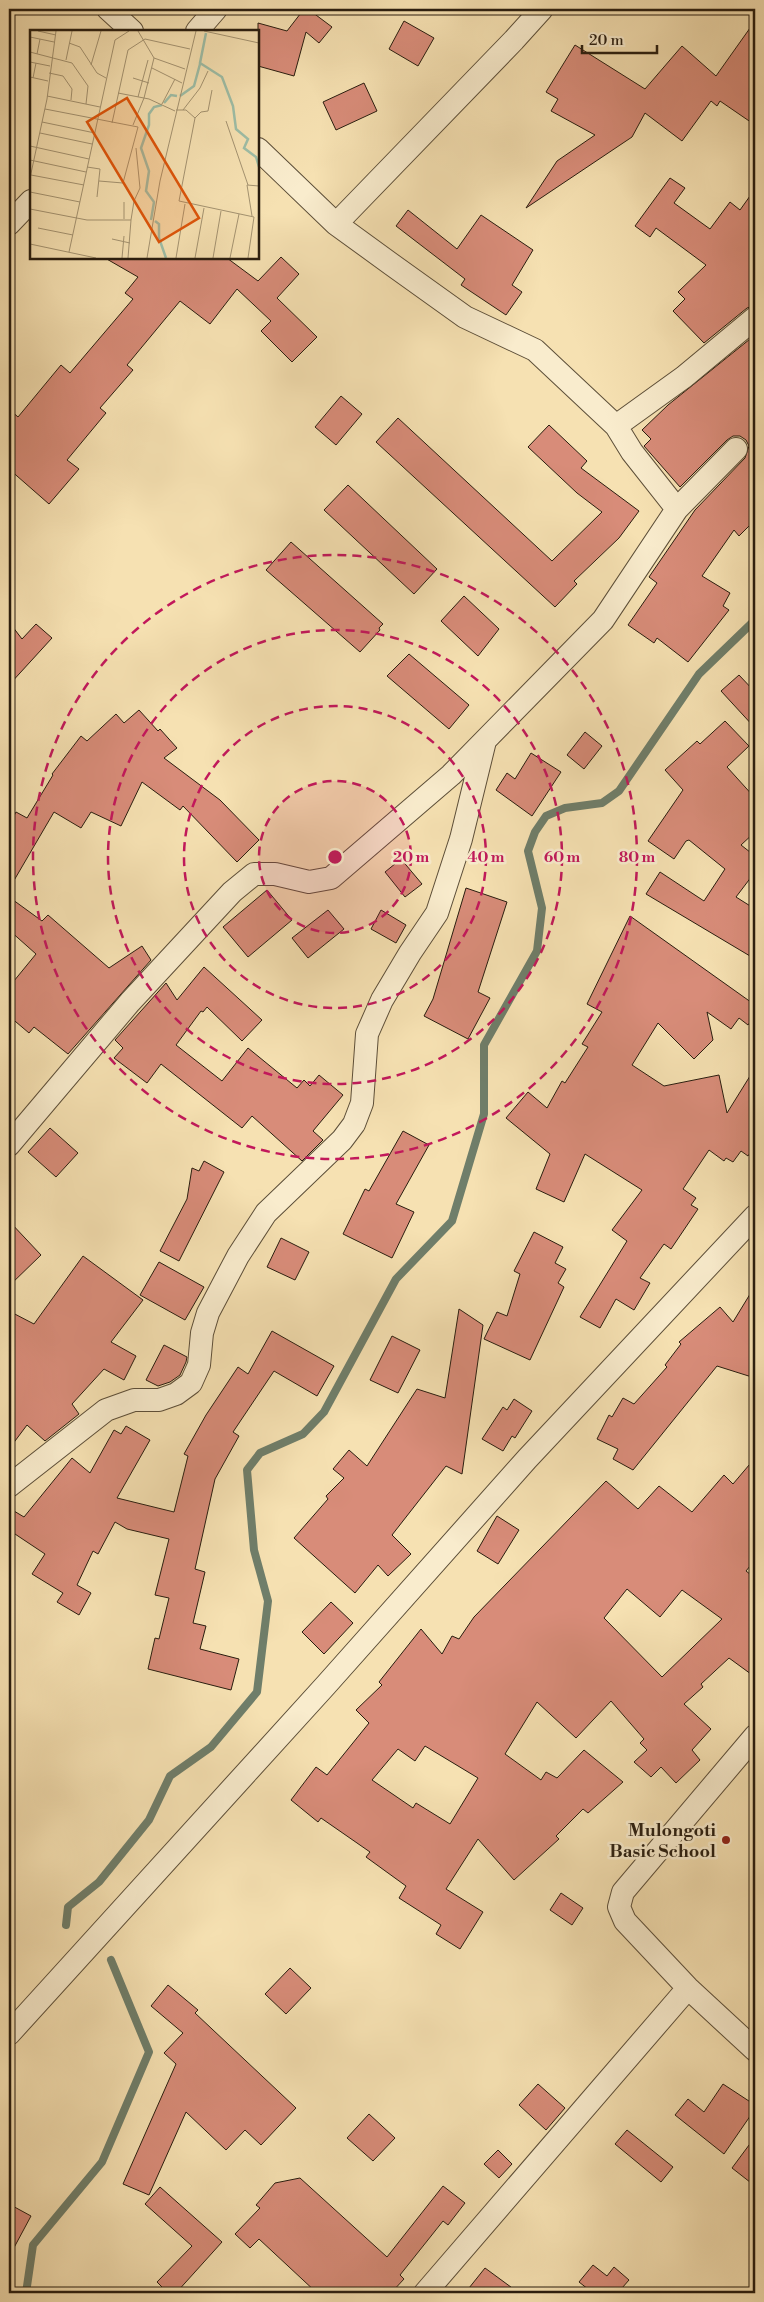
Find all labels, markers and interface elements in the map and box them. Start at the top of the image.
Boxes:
scale bar [582,22,656,54]
inset map [30,30,259,259]
text: 20 m [589,31,624,50]
centre of rings [326,848,344,866]
text: 20 m [393,848,430,867]
text: 40 m [467,848,505,867]
text: 60 m [544,848,581,867]
text: 80 m [619,848,656,867]
place label: Mulongoti Basic School [609,1819,716,1863]
marker: Mulongoti Basic School [720,1834,732,1846]

